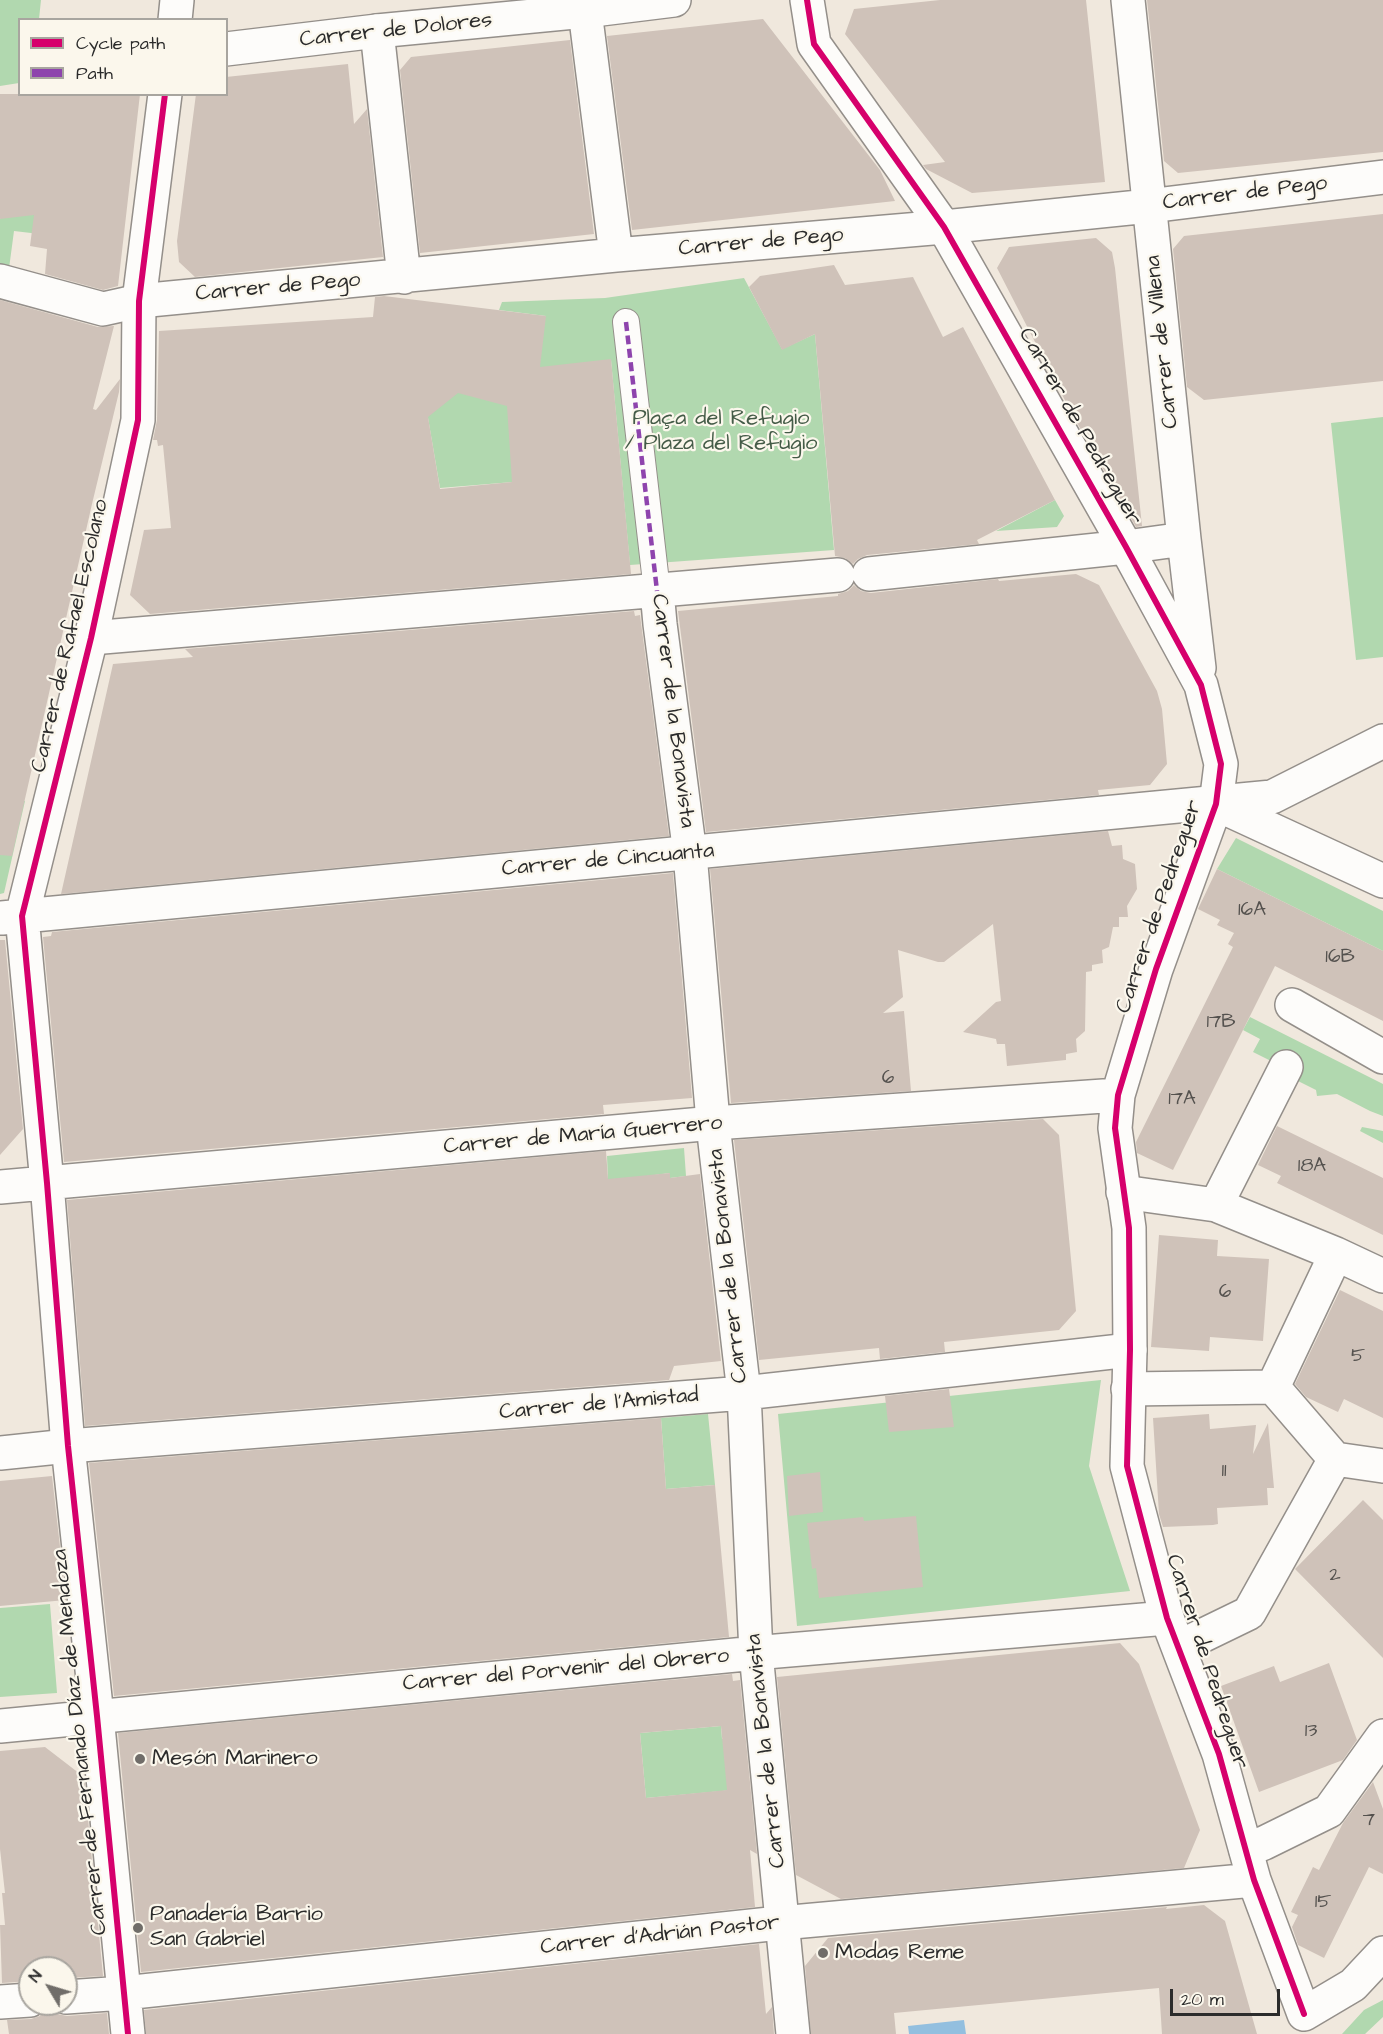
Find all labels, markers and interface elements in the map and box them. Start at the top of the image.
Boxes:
street label: Carrer de Dolores [298,8,494,54]
legend [18,18,228,96]
text: Cycle path [76,31,165,56]
text: Path [76,61,113,86]
street label: Carrer de Pego [1161,171,1329,217]
street label: Carrer de Pego [677,223,845,263]
street label: Carrer de Villena [1141,254,1185,430]
street label: Carrer de Pego [194,268,362,308]
street label: Carrer de Pedreguer [1012,324,1146,530]
park label: Plaça del Refugio / Plaza del Refugio [625,406,817,458]
street label: Carrer de Rafael Escolano [27,497,115,775]
street label: Carrer de la Bonavista [645,593,699,829]
street label: Carrer de Pedreguer [1111,797,1209,1017]
street label: Carrer de Cincuanta [501,839,715,883]
house number: 16A [1238,899,1266,923]
house number: 16B [1325,946,1355,970]
house number: 17B [1206,1011,1236,1035]
house number: 6 [882,1067,894,1091]
house number: 17A [1168,1088,1196,1112]
street label: Carrer de María Guerrero [443,1111,723,1161]
street label: Carrer de la Bonavista [704,1148,754,1384]
house number: 18A [1298,1155,1326,1179]
house number: 6 [1219,1281,1231,1305]
house number: 5 [1351,1345,1365,1369]
street label: Carrer de l'Amistad [498,1383,700,1427]
house number: 11 [1221,1460,1227,1484]
street label: Carrer de Fernando Díaz de Mendoza [48,1548,114,1936]
street label: Carrer de Pedreguer [1159,1552,1253,1772]
house number: 2 [1329,1564,1341,1588]
street label: Carrer de la Bonavista [742,1633,792,1869]
street label: Carrer del Porvenir del Obrero [402,1644,730,1698]
house number: 13 [1305,1720,1317,1744]
place label: Mesón Marinero [152,1746,318,1772]
marker: Mesón Marinero [133,1752,147,1766]
house number: 7 [1363,1809,1375,1833]
house number: 15 [1315,1891,1331,1915]
place label: Panadería Barrio San Gabriel [150,1902,323,1954]
street label: Carrer d'Adrián Pastor [539,1910,781,1962]
marker: Panadería Barrio San Gabriel [131,1921,145,1935]
place label: Modas Reme [835,1940,965,1966]
marker: Modas Reme [816,1946,830,1960]
north arrow [18,1956,78,2016]
text: N [24,1965,47,1987]
scale bar [1173,1977,1282,2015]
text: 20 m [1181,1987,1224,2012]

